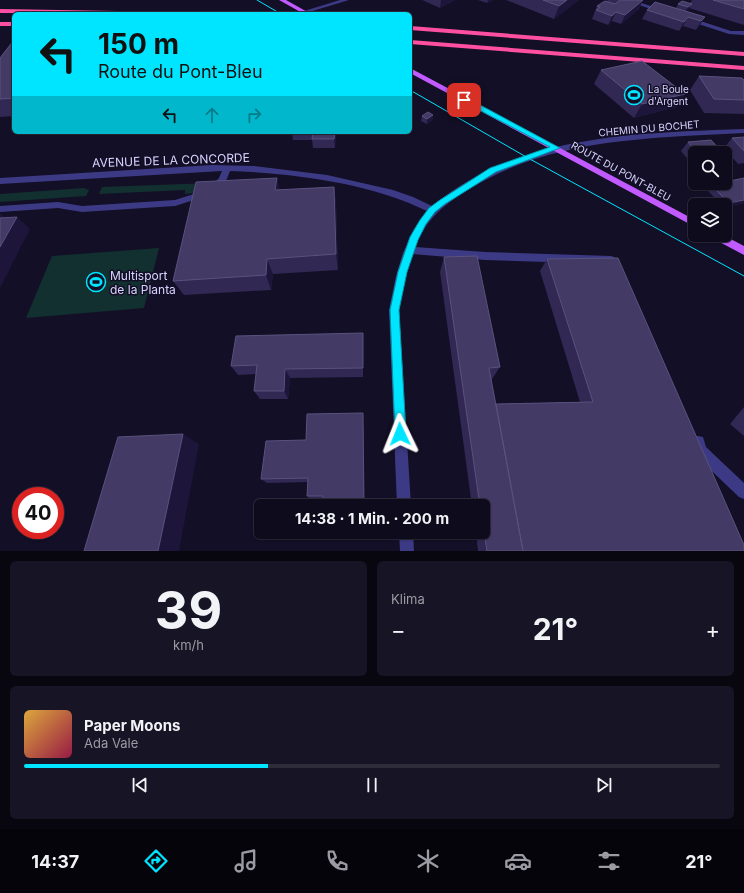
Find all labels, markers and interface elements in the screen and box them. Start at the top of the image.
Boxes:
text: 150 m [98,27,179,61]
icon: left [32,28,84,80]
text: Route du Pont-Bleu [98,61,263,82]
pin [447,83,481,117]
place label: La Boule d'Argent [648,83,689,107]
sports icon: La Boule d'Argent [623,84,645,106]
icon: arrive [453,89,475,111]
icon: left [159,104,181,126]
icon: ahead [201,104,223,126]
icon: right [243,104,265,126]
street label: CHEMIN DU BOCHET [598,118,700,138]
street label: ROUTE DU PONT-BLEU [569,139,673,203]
map controls [688,146,732,242]
button: search [688,146,732,190]
street label: AVENUE DE LA CONCORDE [92,150,250,170]
button: layers [688,198,732,242]
place label: Multisport de la Planta [110,268,176,297]
sports icon: Multisport de la Planta [85,271,107,293]
position arrow [379,413,421,455]
speed limit sign: 40 [12,487,64,539]
text: 14:38 · 1 Min. · 200 m [295,509,449,528]
text: 39 [155,579,222,642]
text: Klima [391,591,425,607]
text: 21° [533,611,578,647]
text: − [391,617,406,643]
text: + [705,617,720,643]
text: km/h [173,637,204,653]
text: Paper Moons [84,716,180,735]
text: Ada Vale [84,735,138,751]
icon: previous [129,774,151,796]
icon: pause [361,774,383,796]
icon: next [593,774,615,796]
icon: directions [142,847,170,875]
icon: music [232,847,260,875]
icon: phone [323,847,351,875]
icon: climate [414,847,442,875]
icon: car [504,847,532,875]
icon: filters [595,847,623,875]
text: 14:37 [31,851,79,872]
text: 21° [685,851,713,872]

